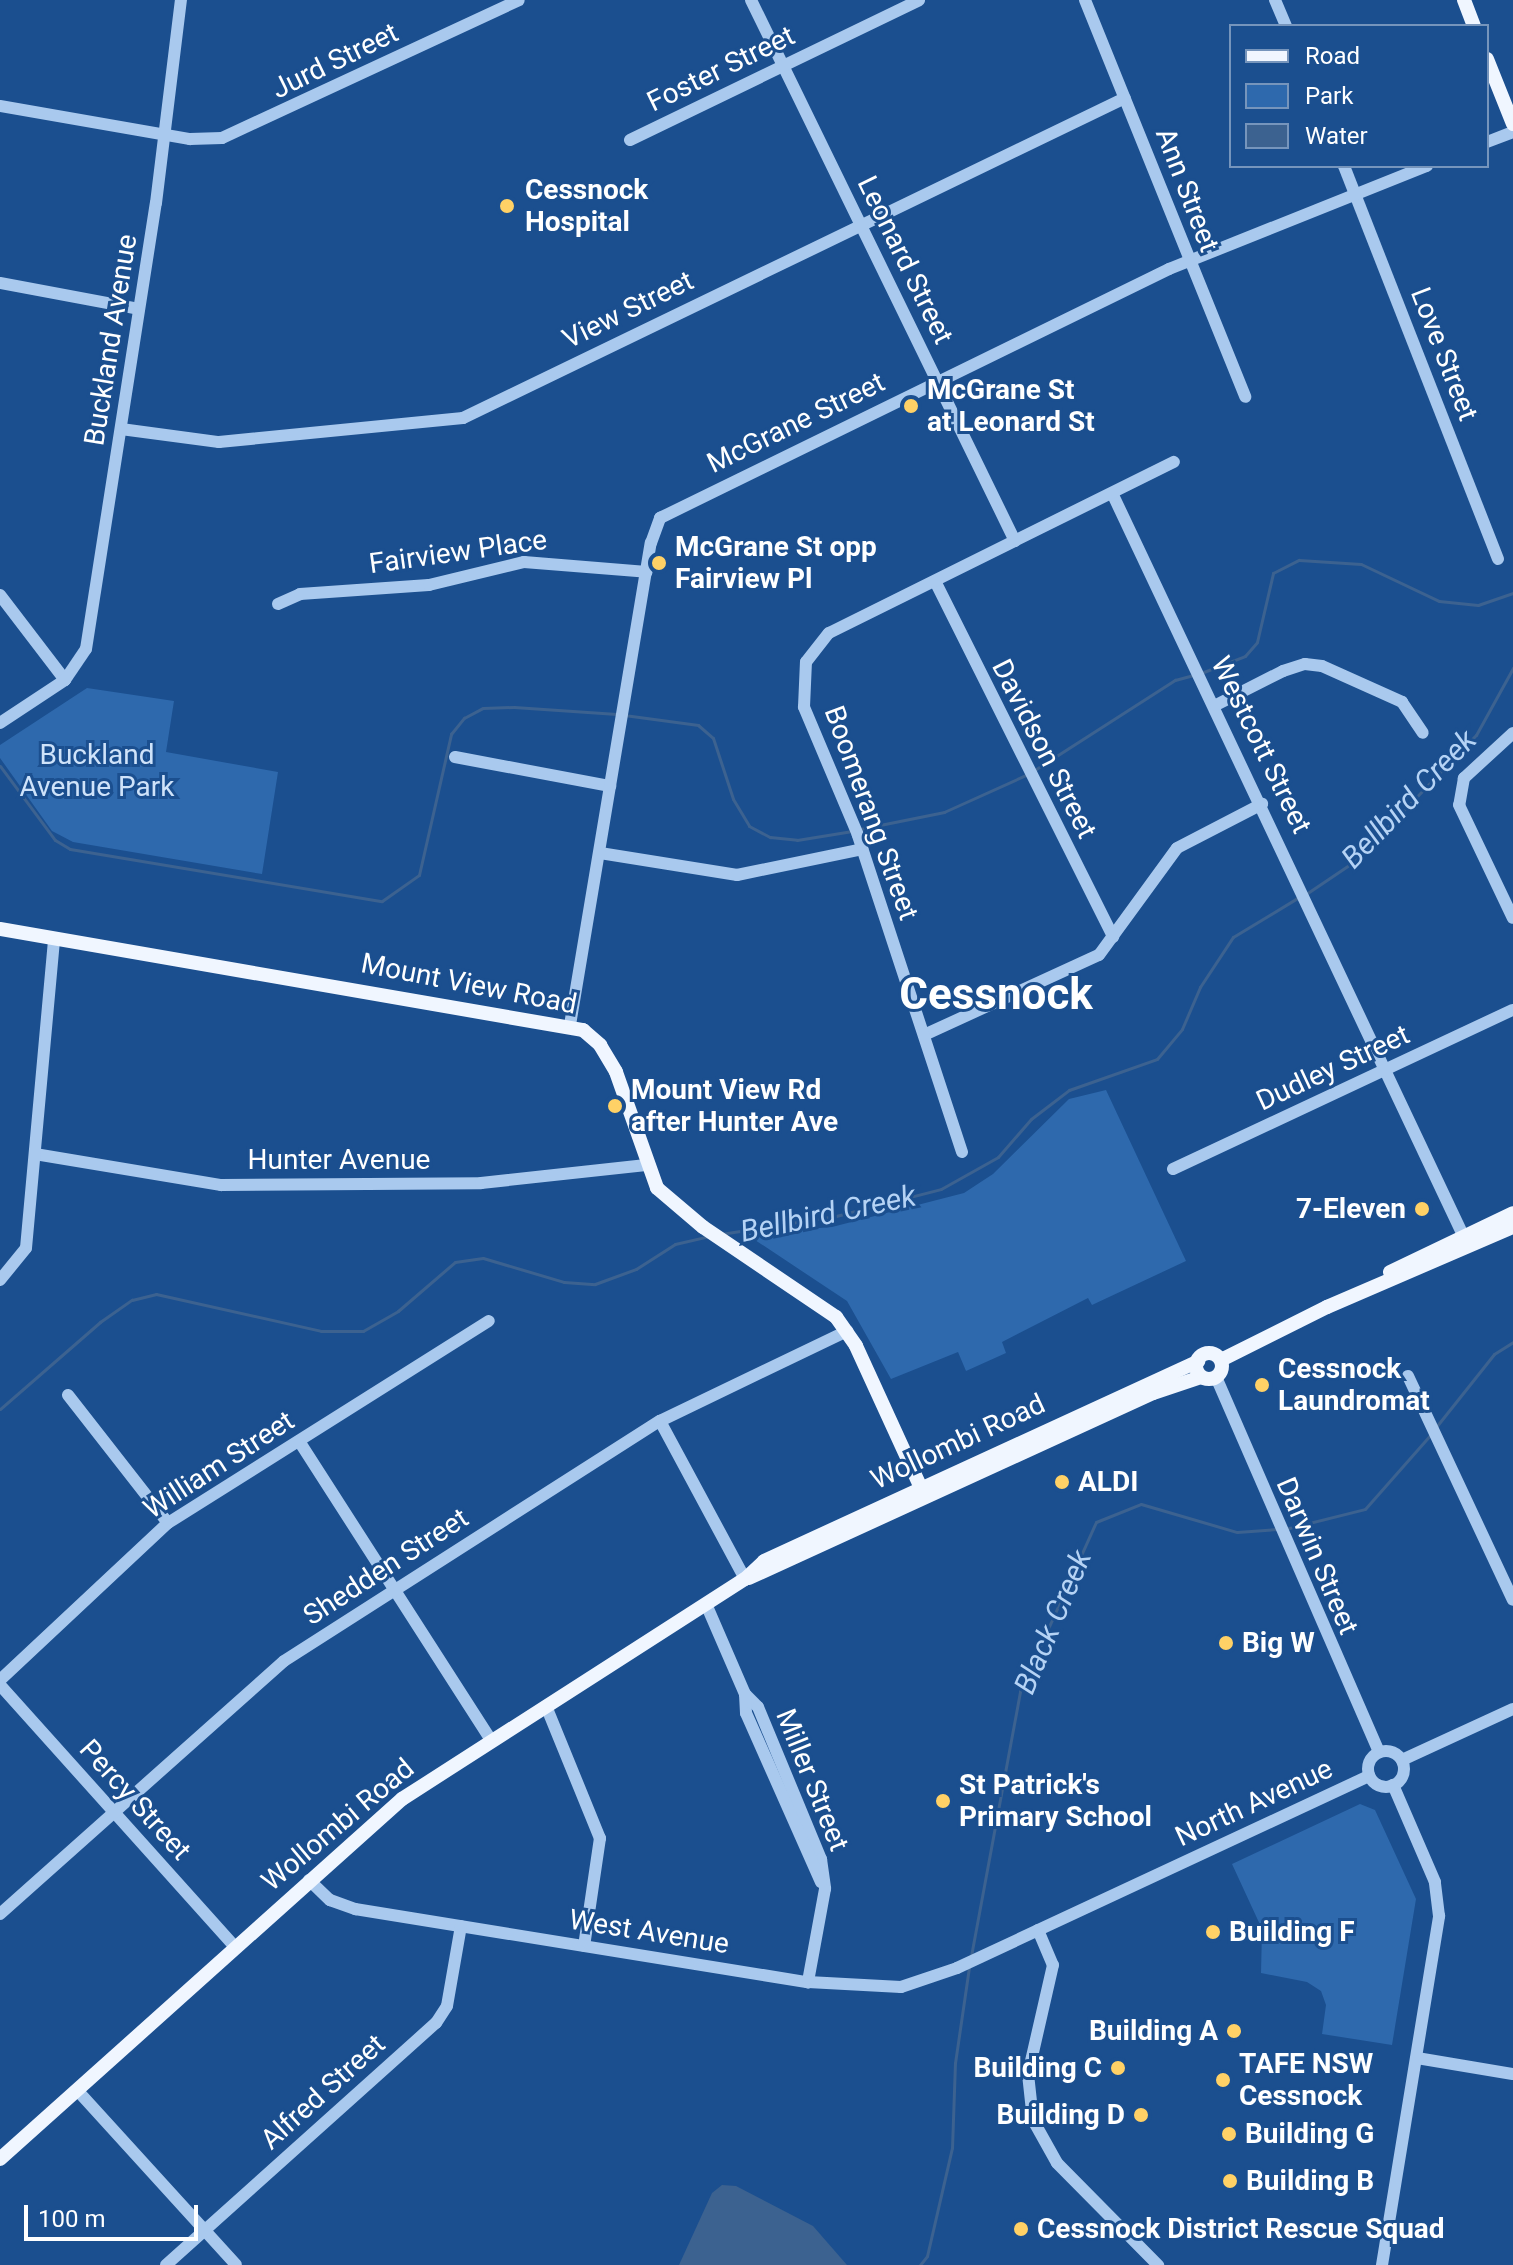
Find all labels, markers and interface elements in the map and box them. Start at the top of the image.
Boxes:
street label: Jurd Street [266,16,404,106]
street label: Foster Street [642,19,800,119]
legend [1229,24,1489,168]
text: Road [1305,42,1360,70]
text: Park [1305,82,1353,110]
text: Water [1305,122,1368,150]
street label: Ann Street [1148,123,1226,257]
street label: Leonard Street [850,171,960,349]
place label: Cessnock Hospital [525,173,648,239]
marker: Cessnock Hospital [496,195,518,217]
street label: Buckland Avenue [78,232,144,448]
street label: View Street [557,264,699,356]
street label: Love Street [1403,283,1485,425]
street label: McGrane Street [702,365,890,481]
place label: McGrane St at Leonard St [927,373,1095,439]
marker: McGrane St at Leonard St [902,397,920,415]
street label: Fairview Place [367,523,549,581]
place label: McGrane St opp Fairview Pl [675,530,877,596]
marker: McGrane St opp Fairview Pl [650,554,668,572]
street label: Westcott Street [1204,651,1318,839]
street label: Davidson Street [984,654,1104,844]
street label: Boomerang Street [817,702,925,924]
water label: Bellbird Creek [1334,722,1484,876]
park label: Buckland Avenue Park [20,738,174,804]
street label: Mount View Road [358,947,580,1021]
district label: Cessnock [899,968,1093,1020]
street label: Dudley Street [1251,1018,1415,1118]
place label: Mount View Rd after Hunter Ave [631,1073,838,1139]
marker: Mount View Rd after Hunter Ave [606,1097,624,1115]
street label: Hunter Avenue [248,1143,430,1177]
water label: Bellbird Creek [737,1178,919,1250]
place label: 7-Eleven [1296,1192,1406,1226]
marker: 7-Eleven [1413,1200,1431,1218]
place label: Cessnock Laundromat [1278,1352,1430,1418]
marker: Cessnock Laundromat [1253,1376,1271,1394]
street label: Wollombi Road [866,1387,1050,1497]
street label: William Street [137,1404,301,1526]
place label: ALDI [1078,1465,1138,1499]
street label: Darwin Street [1269,1472,1365,1640]
marker: ALDI [1053,1473,1071,1491]
street label: Shedden Street [297,1501,475,1633]
water label: Black Creek [1007,1545,1099,1699]
place label: Big W [1242,1626,1315,1660]
marker: Big W [1217,1634,1235,1652]
street label: Miller Street [768,1704,856,1856]
street label: Percy Street [72,1733,198,1867]
street label: Wollombi Road [255,1752,421,1898]
street label: North Avenue [1170,1752,1338,1854]
place label: St Patrick's Primary School [959,1768,1152,1834]
marker: St Patrick's Primary School [934,1792,952,1810]
street label: West Avenue [567,1903,731,1961]
place label: Building F [1229,1915,1355,1949]
marker: Building F [1204,1923,1222,1941]
place label: Building A [1089,2014,1218,2048]
marker: Building A [1225,2022,1243,2040]
street label: Alfred Street [254,2027,392,2157]
place label: TAFE NSW Cessnock [1239,2047,1373,2113]
place label: Building C [973,2051,1102,2085]
marker: Building C [1109,2059,1127,2077]
marker: TAFE NSW Cessnock [1214,2071,1232,2089]
place label: Building D [997,2098,1125,2132]
marker: Building D [1132,2106,1150,2124]
place label: Building G [1245,2117,1374,2151]
marker: Building G [1220,2125,1238,2143]
place label: Building B [1246,2164,1374,2198]
marker: Building B [1221,2172,1239,2190]
scale bar [28,2189,202,2239]
text: 100 m [38,2205,105,2233]
place label: Cessnock District Rescue Squad [1037,2212,1445,2246]
marker: Cessnock District Rescue Squad [1012,2220,1030,2238]

